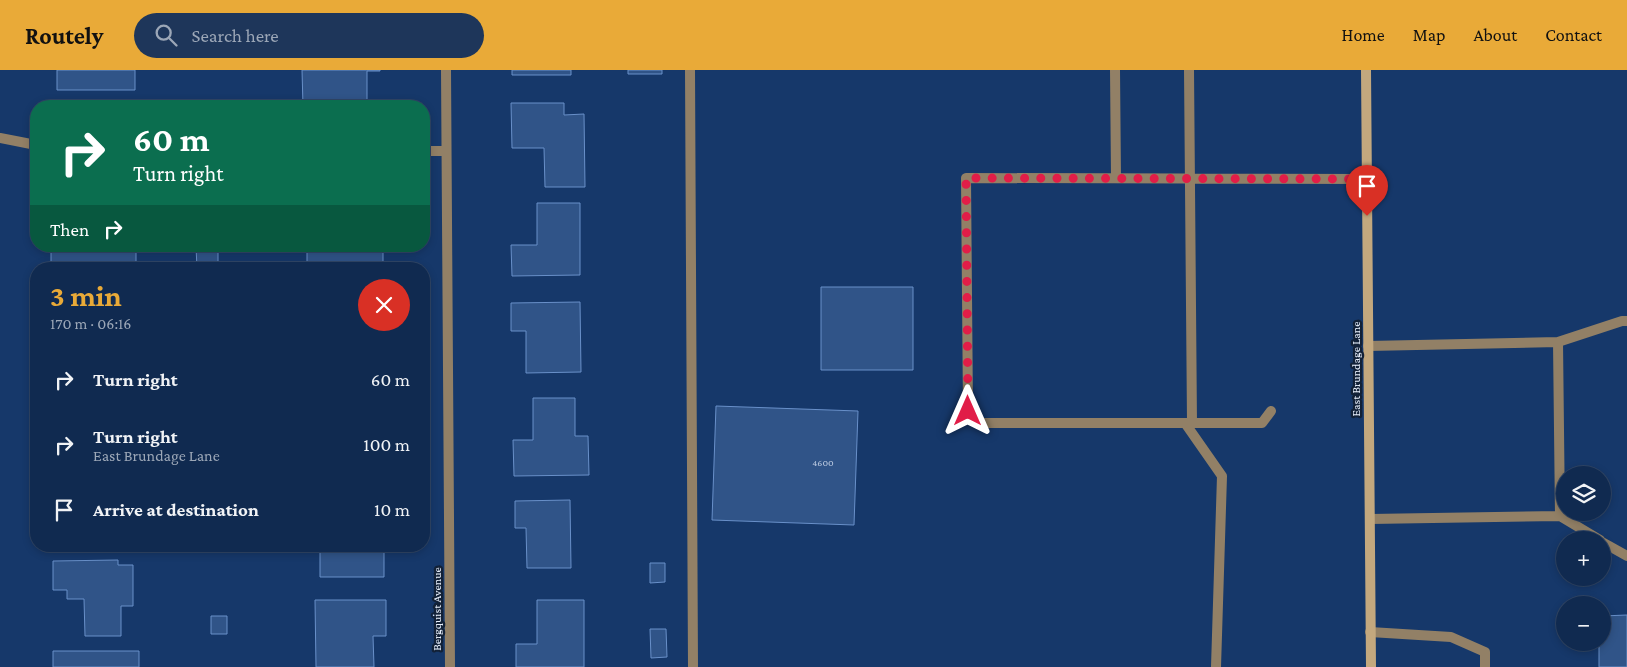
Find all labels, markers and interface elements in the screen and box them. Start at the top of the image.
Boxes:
search box [134,13,484,58]
icon: search [152,21,180,49]
text: Routely [25,22,104,49]
text: Search here [192,25,279,46]
text: Home [1342,25,1385,45]
text: Map [1413,25,1445,45]
text: About [1473,25,1517,45]
text: Contact [1545,25,1602,45]
icon: right [50,120,115,185]
text: 60 m [133,120,210,159]
text: Turn right [133,161,224,186]
pin [1346,165,1388,216]
icon: arrive [1353,172,1381,200]
icon: right [99,215,127,243]
text: Then [50,219,89,240]
text: 3 min [50,279,122,312]
button: close [358,279,410,331]
text: 170 m · 06:16 [50,315,131,332]
street label: East Brundage Lane [1349,321,1363,417]
icon: right [50,366,78,394]
text: Turn right [93,369,178,390]
text: 60 m [371,369,410,390]
position arrow [941,384,993,436]
text: Turn right [93,426,178,447]
icon: right [50,431,78,459]
text: 100 m [363,434,410,455]
text: East Brundage Lane [93,447,220,464]
house number: 4600 [812,457,834,468]
map controls [1556,466,1611,651]
button: layers [1556,466,1611,521]
icon: arrive [50,496,78,524]
text: Arrive at destination [93,499,259,520]
text: 10 m [374,499,410,520]
button: + [1556,531,1611,586]
street label: Bergquist Avenue [430,567,444,651]
button: − [1556,596,1611,651]

